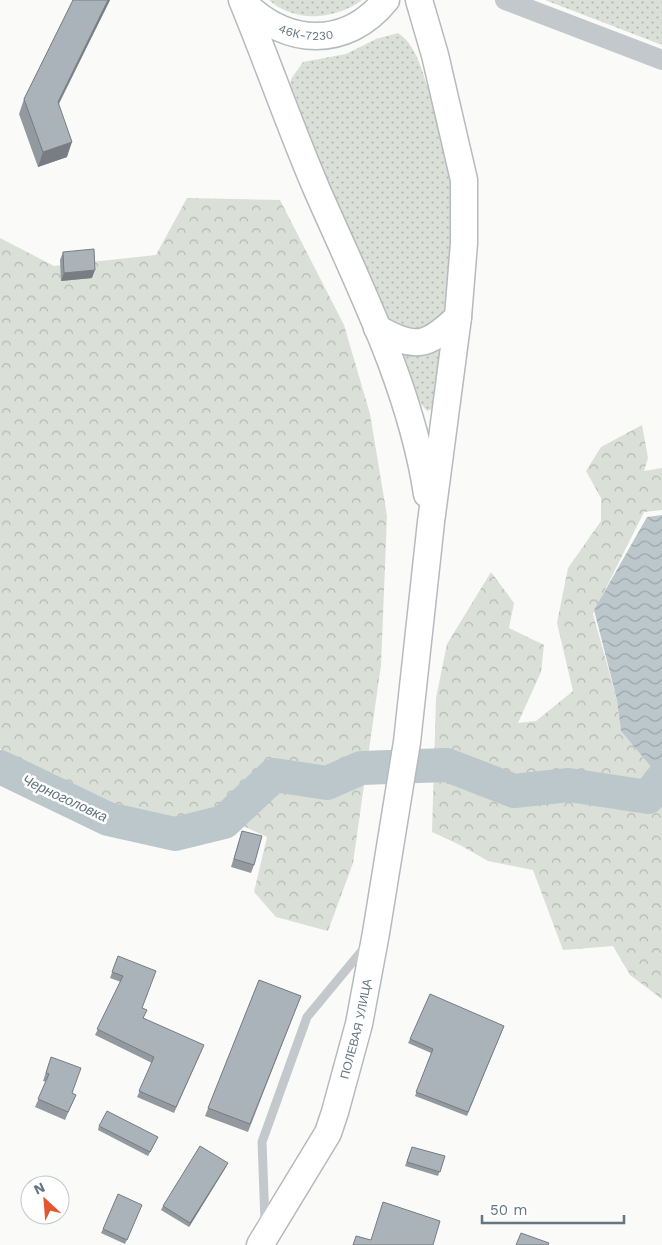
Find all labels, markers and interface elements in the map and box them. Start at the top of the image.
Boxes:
street label: 46К-7230 [277,21,334,43]
water label: Черноголовка [20,771,110,825]
street label: ПОЛЕВАЯ УЛИЦА [337,977,374,1081]
north arrow [20,1175,70,1225]
text: N [31,1179,47,1198]
scale bar [482,1192,624,1224]
text: 50 m [490,1201,527,1219]

